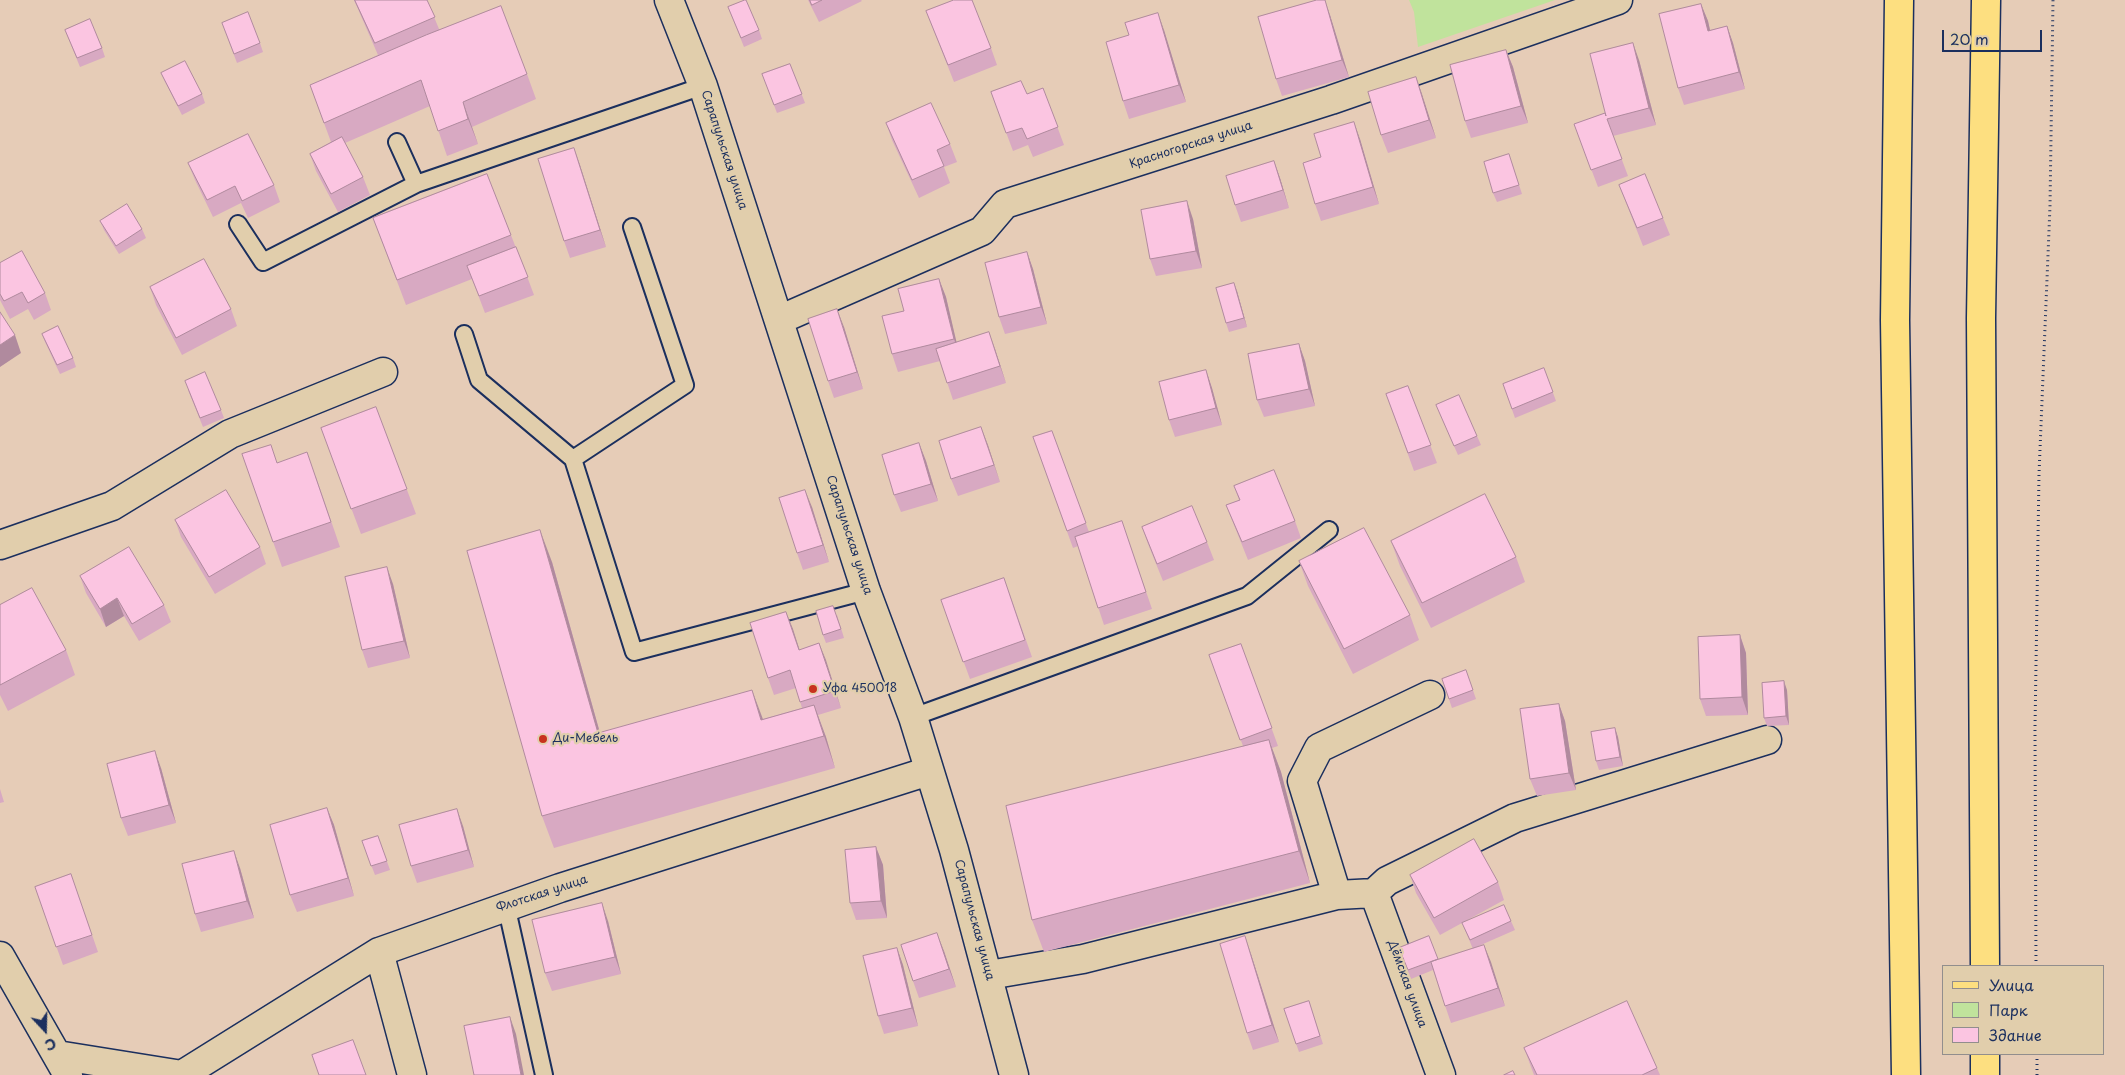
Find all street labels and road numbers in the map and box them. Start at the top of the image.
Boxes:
street label: Сарапульская улица [698,88,750,212]
street label: Красногорская улица [1128,118,1254,172]
street label: Сарапульская улица [823,473,875,597]
street label: Сарапульская улица [951,858,997,982]
street label: Флотская улица [495,872,589,916]
street label: Дёмская улица [1385,938,1429,1030]

